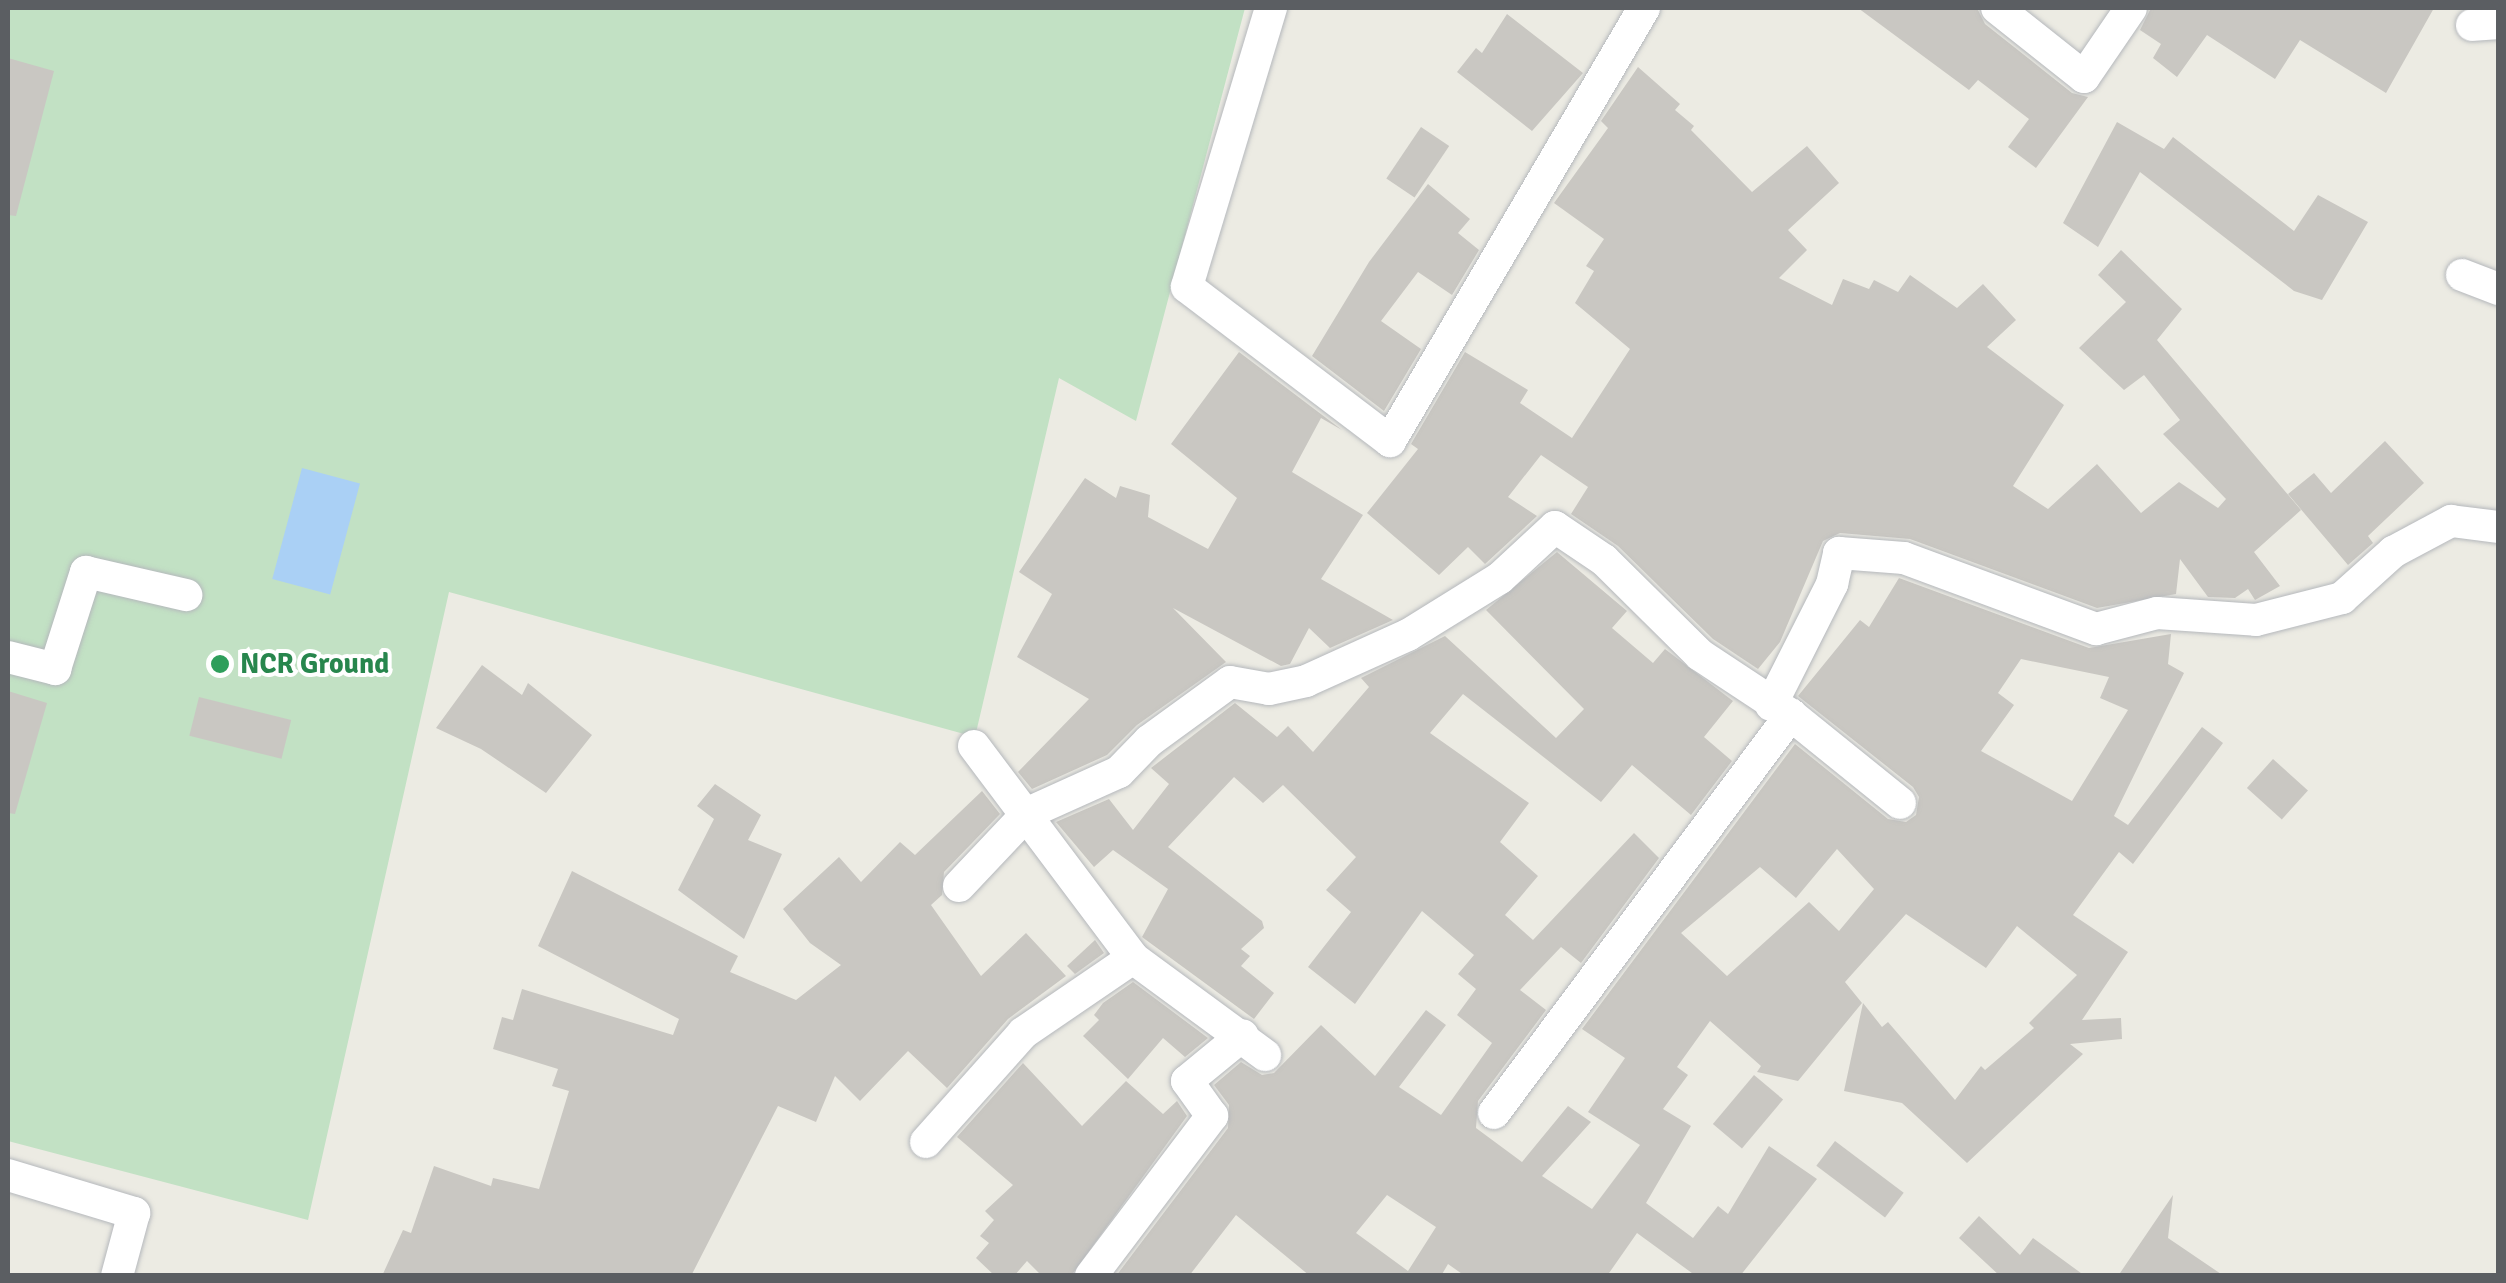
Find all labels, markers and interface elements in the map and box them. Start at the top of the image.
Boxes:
place label: NCR Ground [240,647,389,681]
marker: NCR Ground [209,653,231,675]

